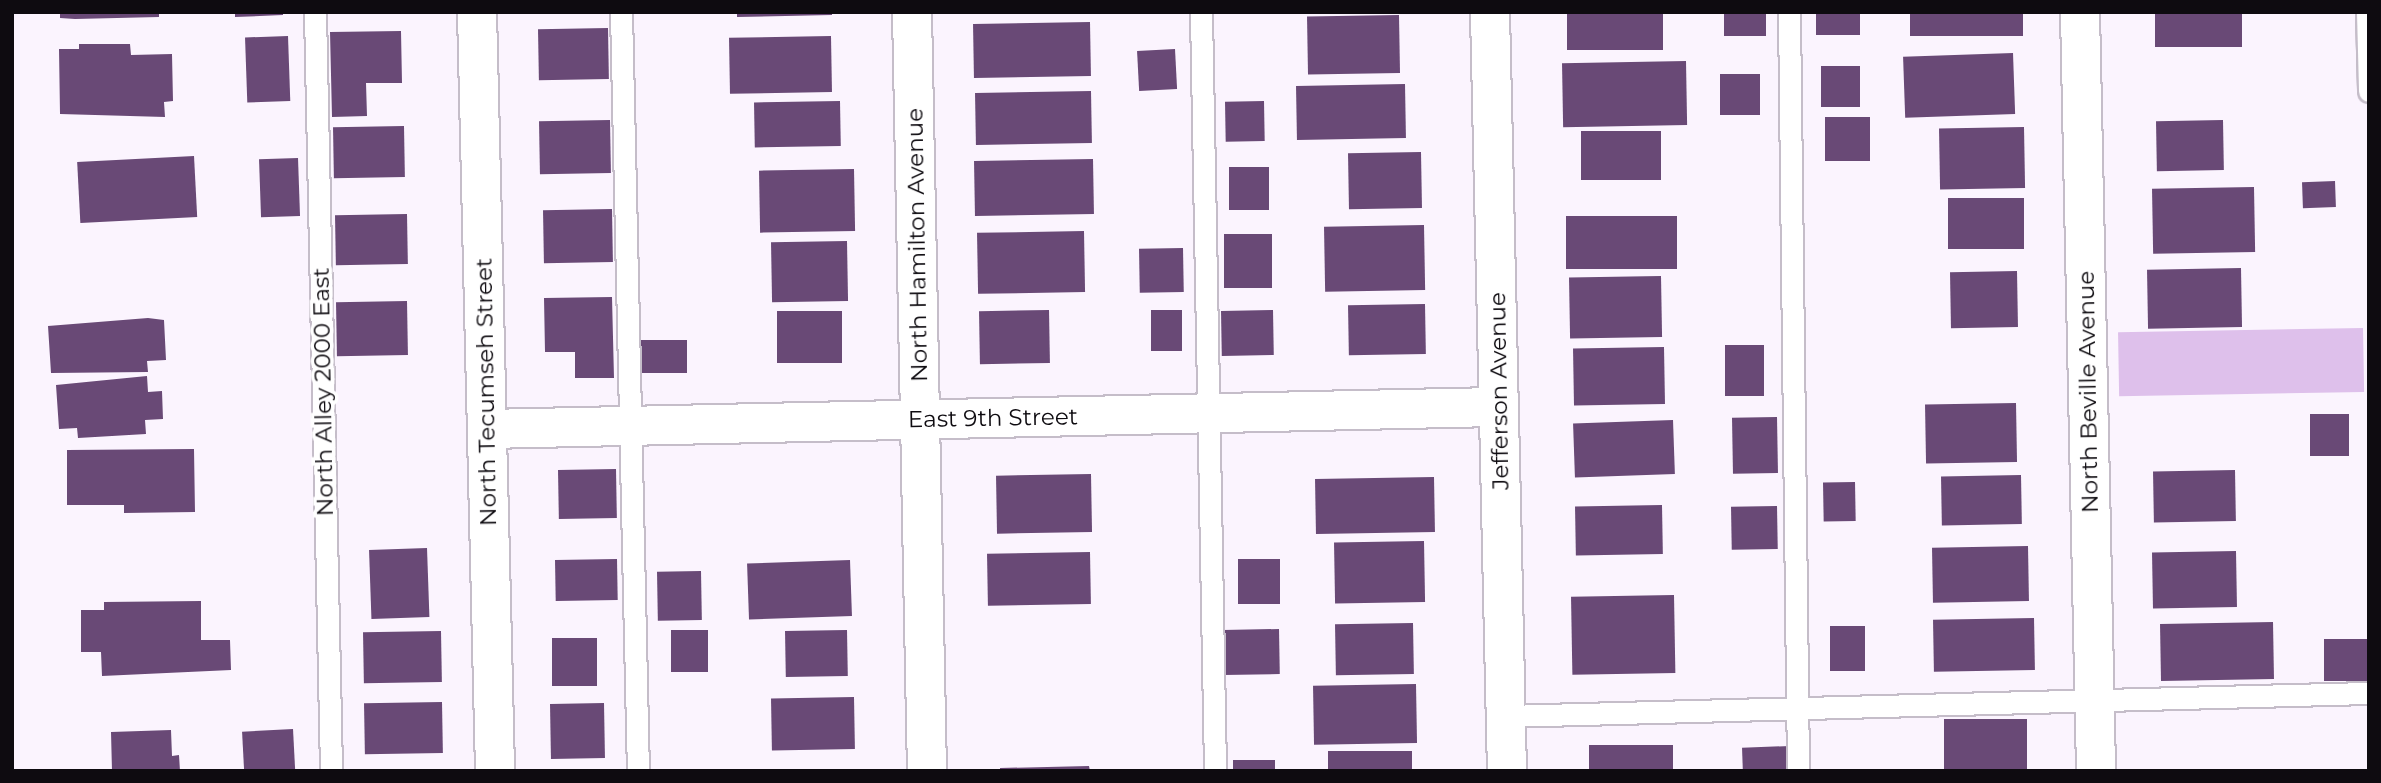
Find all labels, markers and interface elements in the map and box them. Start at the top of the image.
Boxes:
street label: North Hamilton Avenue [901,108,933,382]
street label: North Tecumseh Street [470,258,502,526]
street label: North Alley 2000 East [307,267,339,517]
street label: North Beville Avenue [2072,271,2104,513]
street label: Jefferson Avenue [1483,292,1515,490]
street label: East 9th Street [908,403,1078,433]

